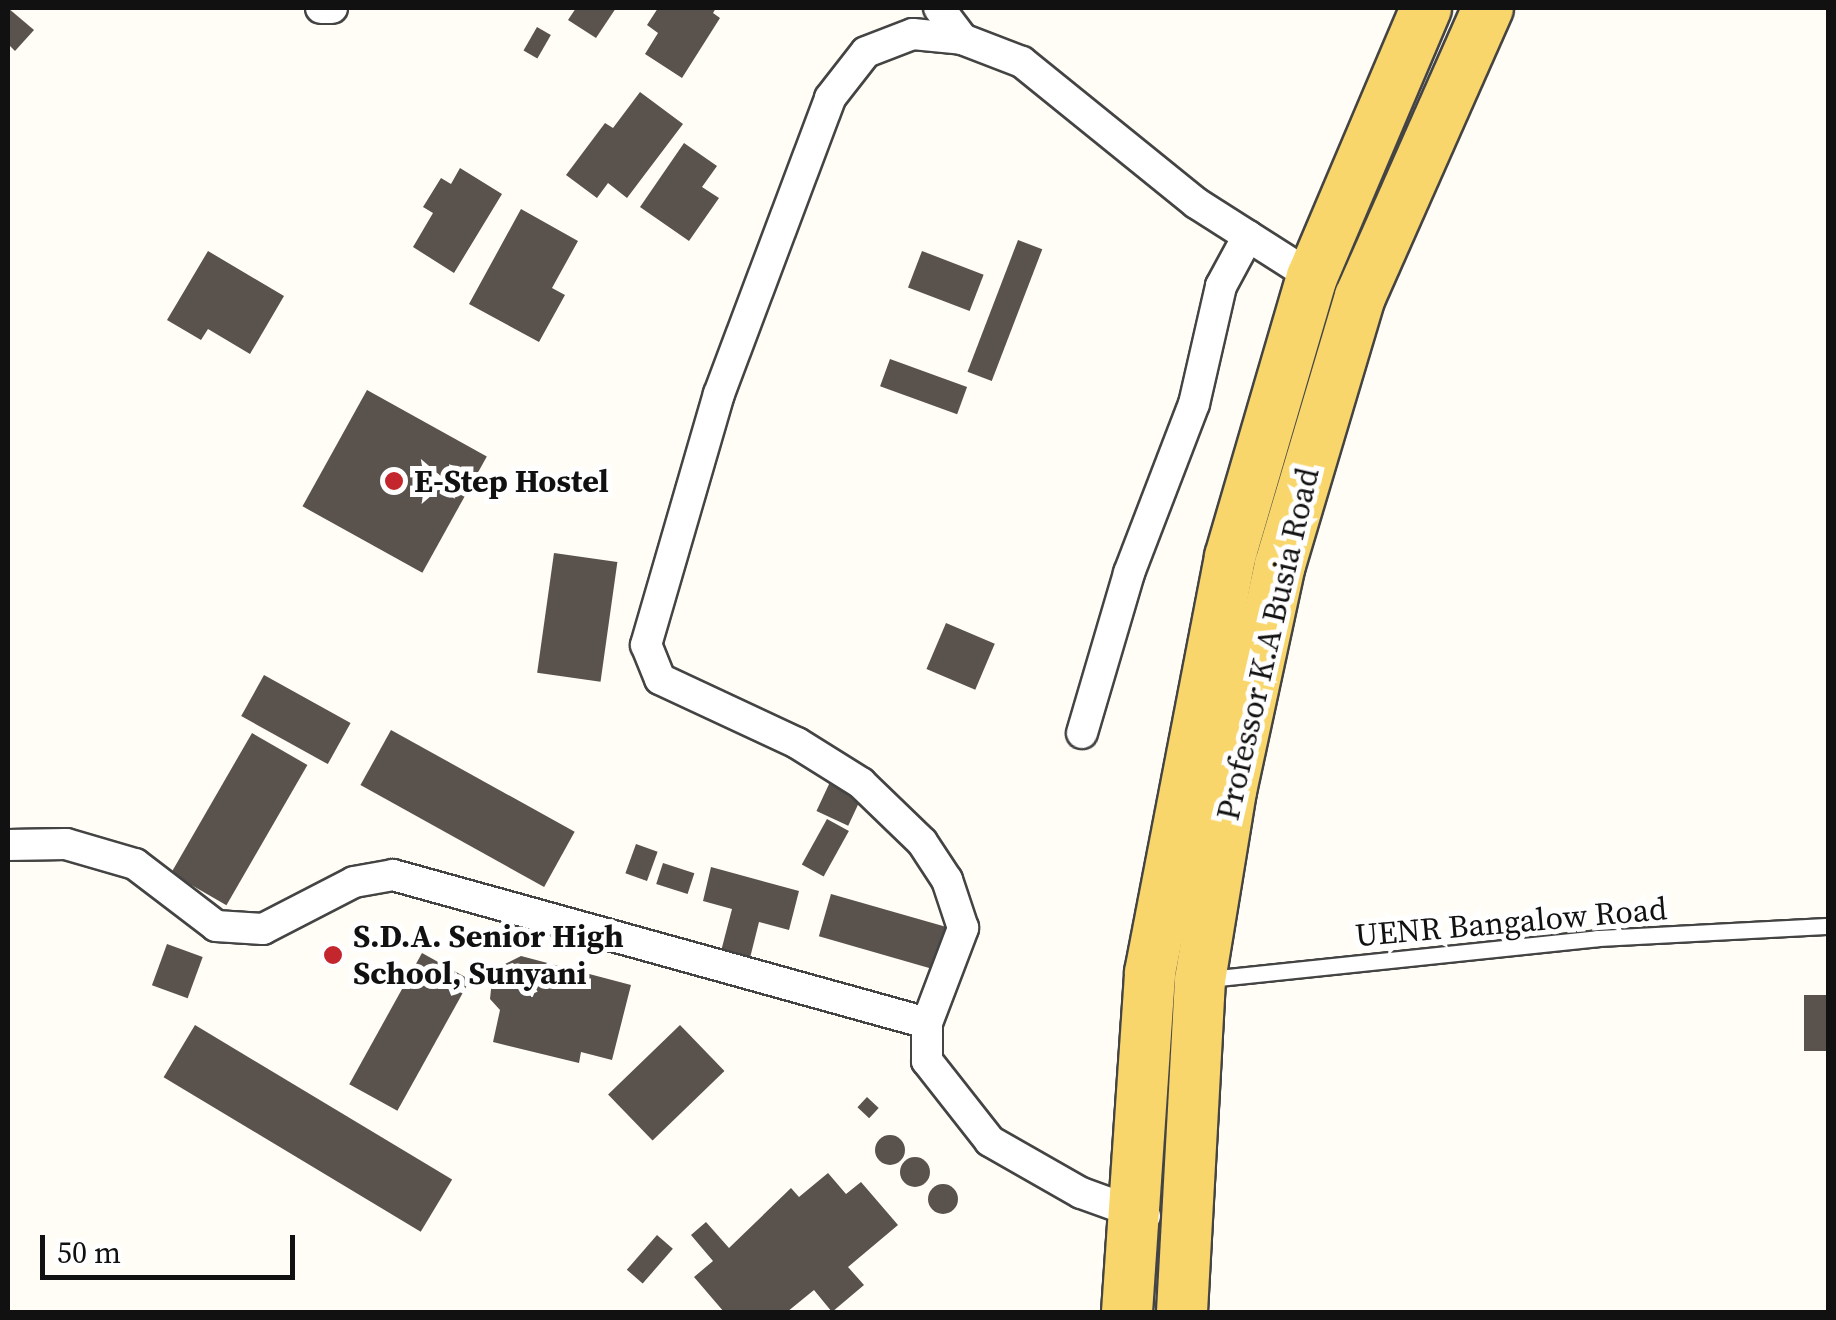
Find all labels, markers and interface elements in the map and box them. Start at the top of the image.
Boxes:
place label: E-Step Hostel [414,462,609,500]
street label: Professor K.A Busia Road [1209,464,1327,824]
marker: E-Step Hostel [383,470,405,492]
street label: UENR Bangalow Road [1354,889,1668,955]
place label: S.D.A. Senior High School, Sunyani [353,918,624,993]
marker: S.D.A. Senior High School, Sunyani [322,944,344,966]
scale bar [45,1215,300,1277]
text: 50 m [57,1232,121,1273]

